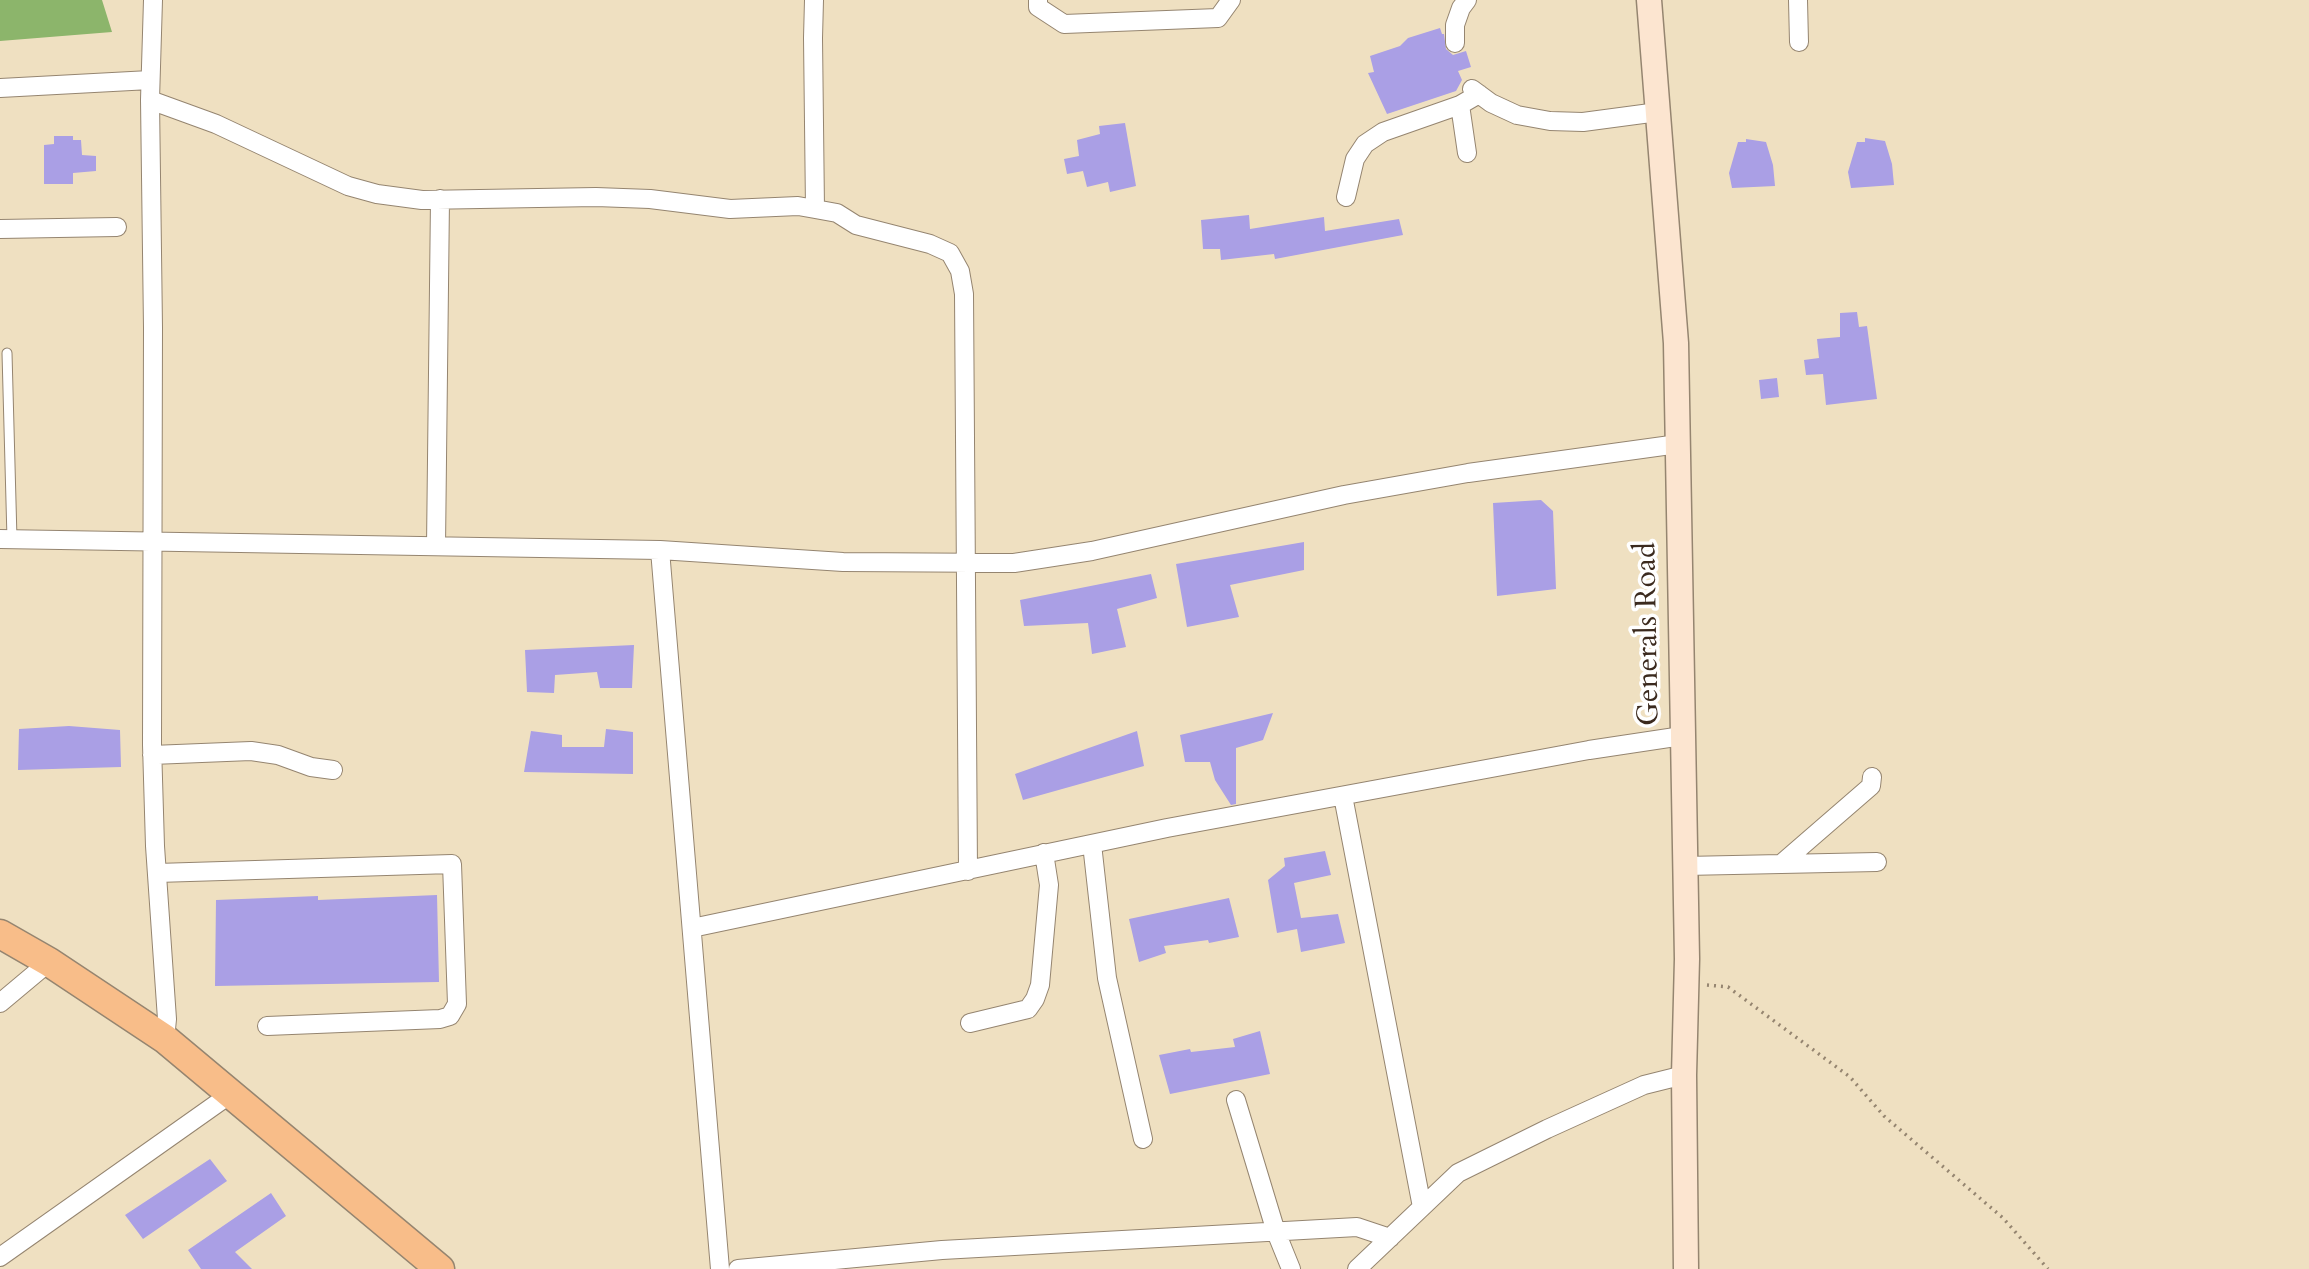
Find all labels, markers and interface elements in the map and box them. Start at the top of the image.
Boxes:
street label: Generals Road [1629,542,1669,726]

